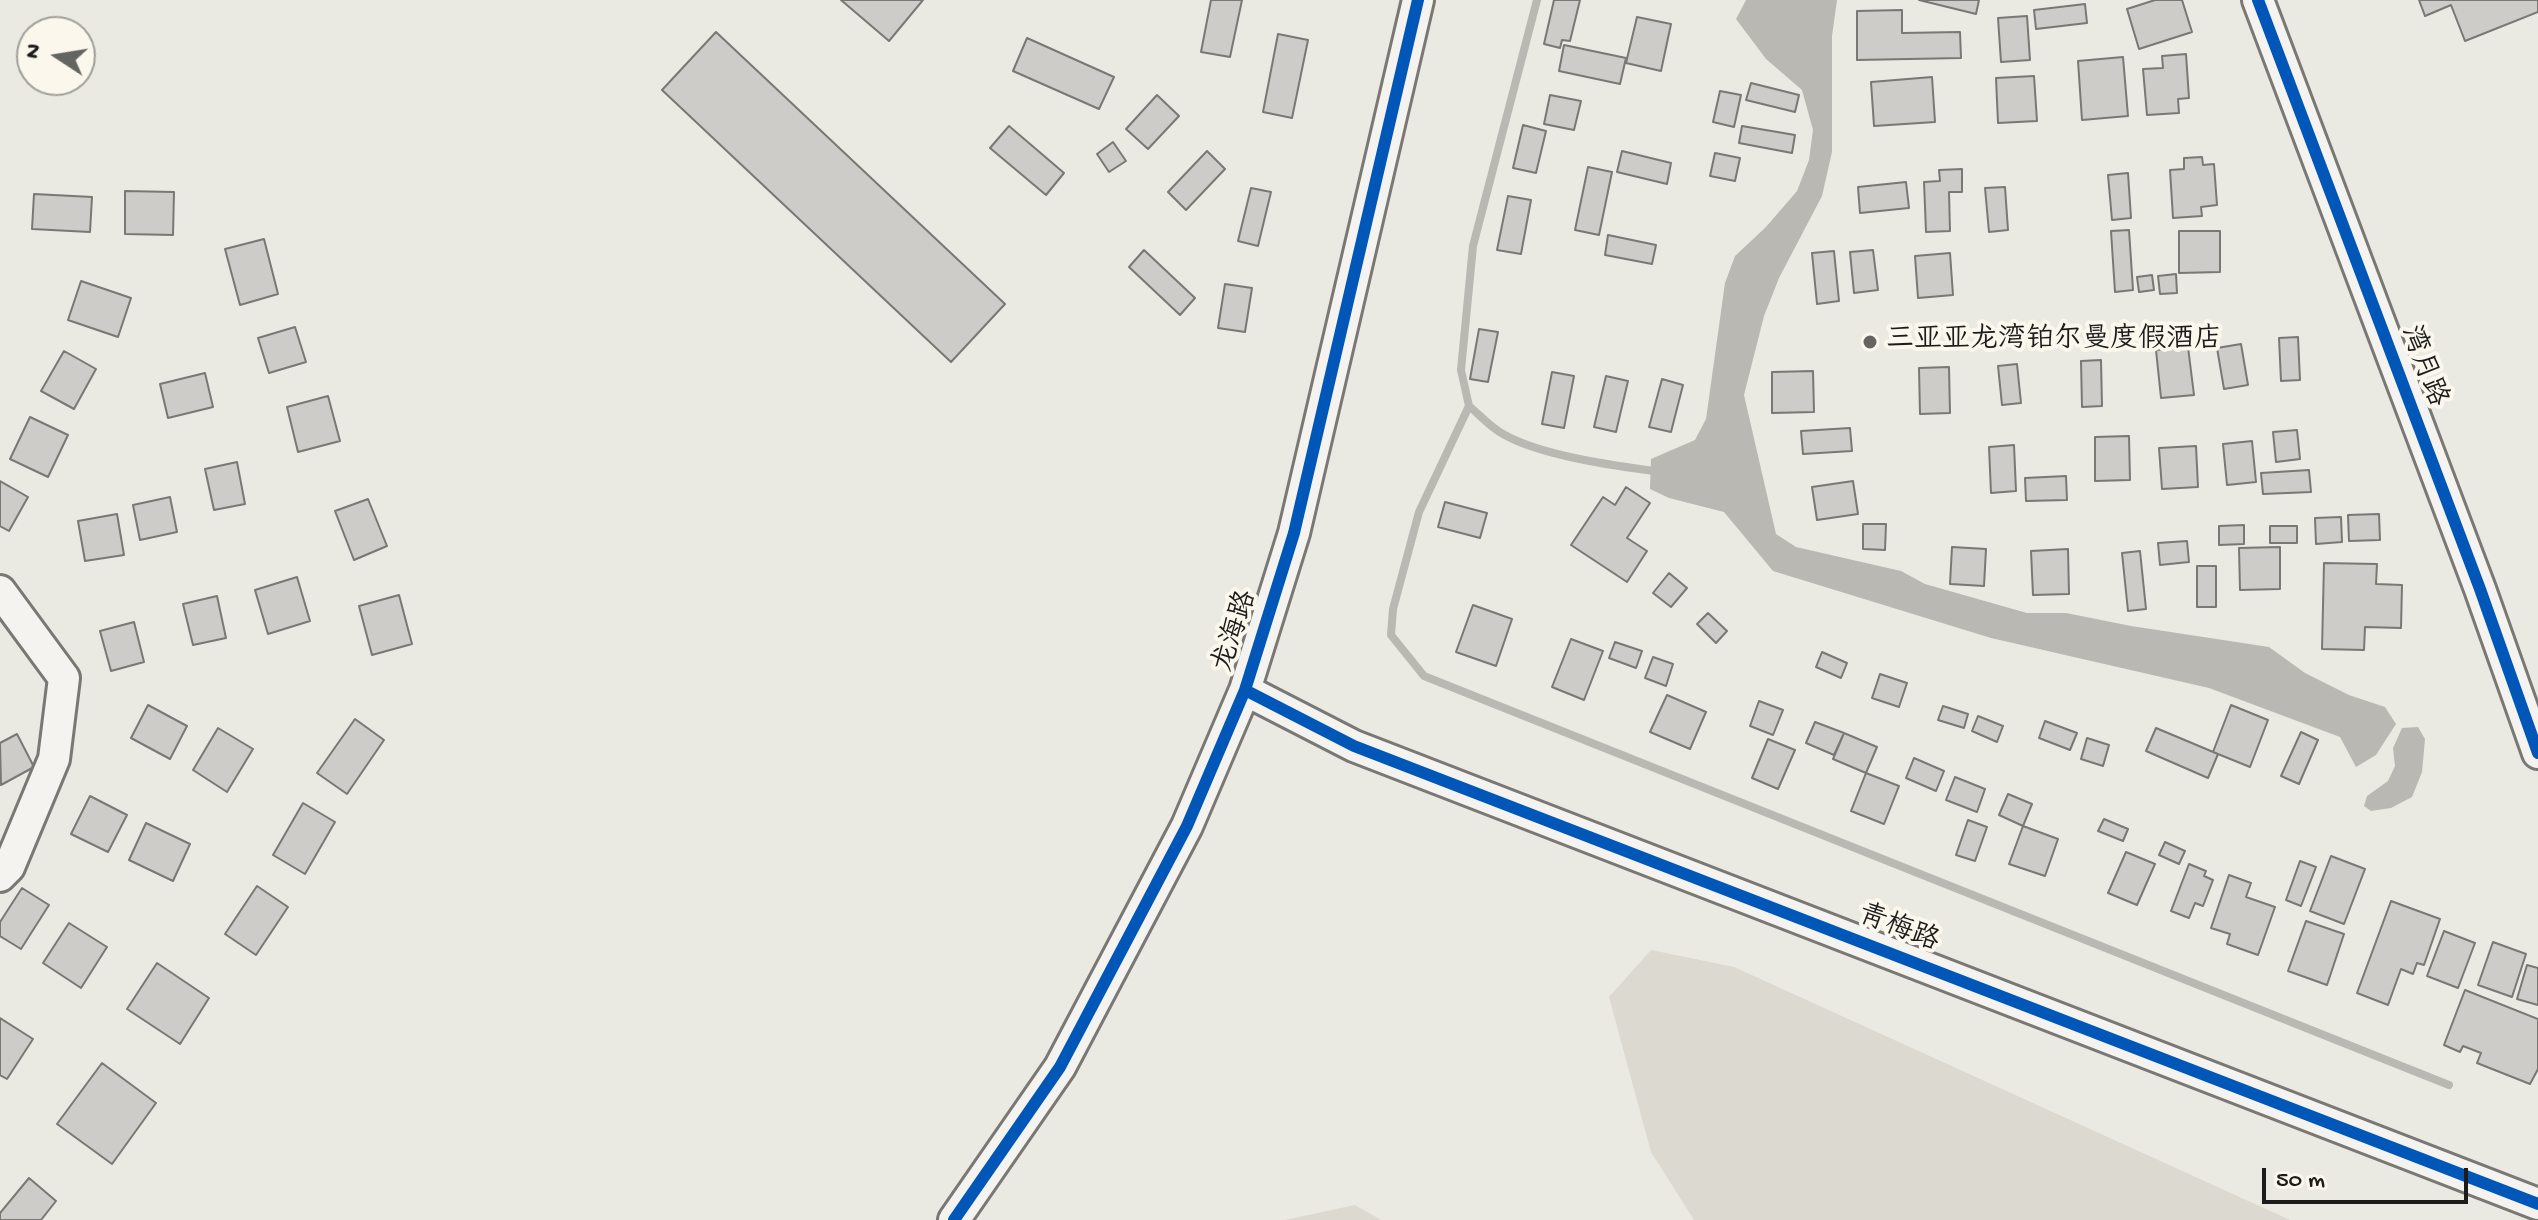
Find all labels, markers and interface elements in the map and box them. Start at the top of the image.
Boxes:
north arrow [16,16,96,96]
text: N [20,42,49,61]
street label: 湾月路 [2391,322,2453,412]
place label: 三亚亚龙湾铂尔曼度假酒店 [1886,325,2222,359]
marker: 三亚亚龙湾铂尔曼度假酒店 [1861,333,1879,351]
street label: 龙海路 [1208,587,1266,677]
street label: 青梅路 [1853,899,1943,961]
scale bar [2266,1152,2472,1202]
text: 50 m [2276,1167,2325,1196]

